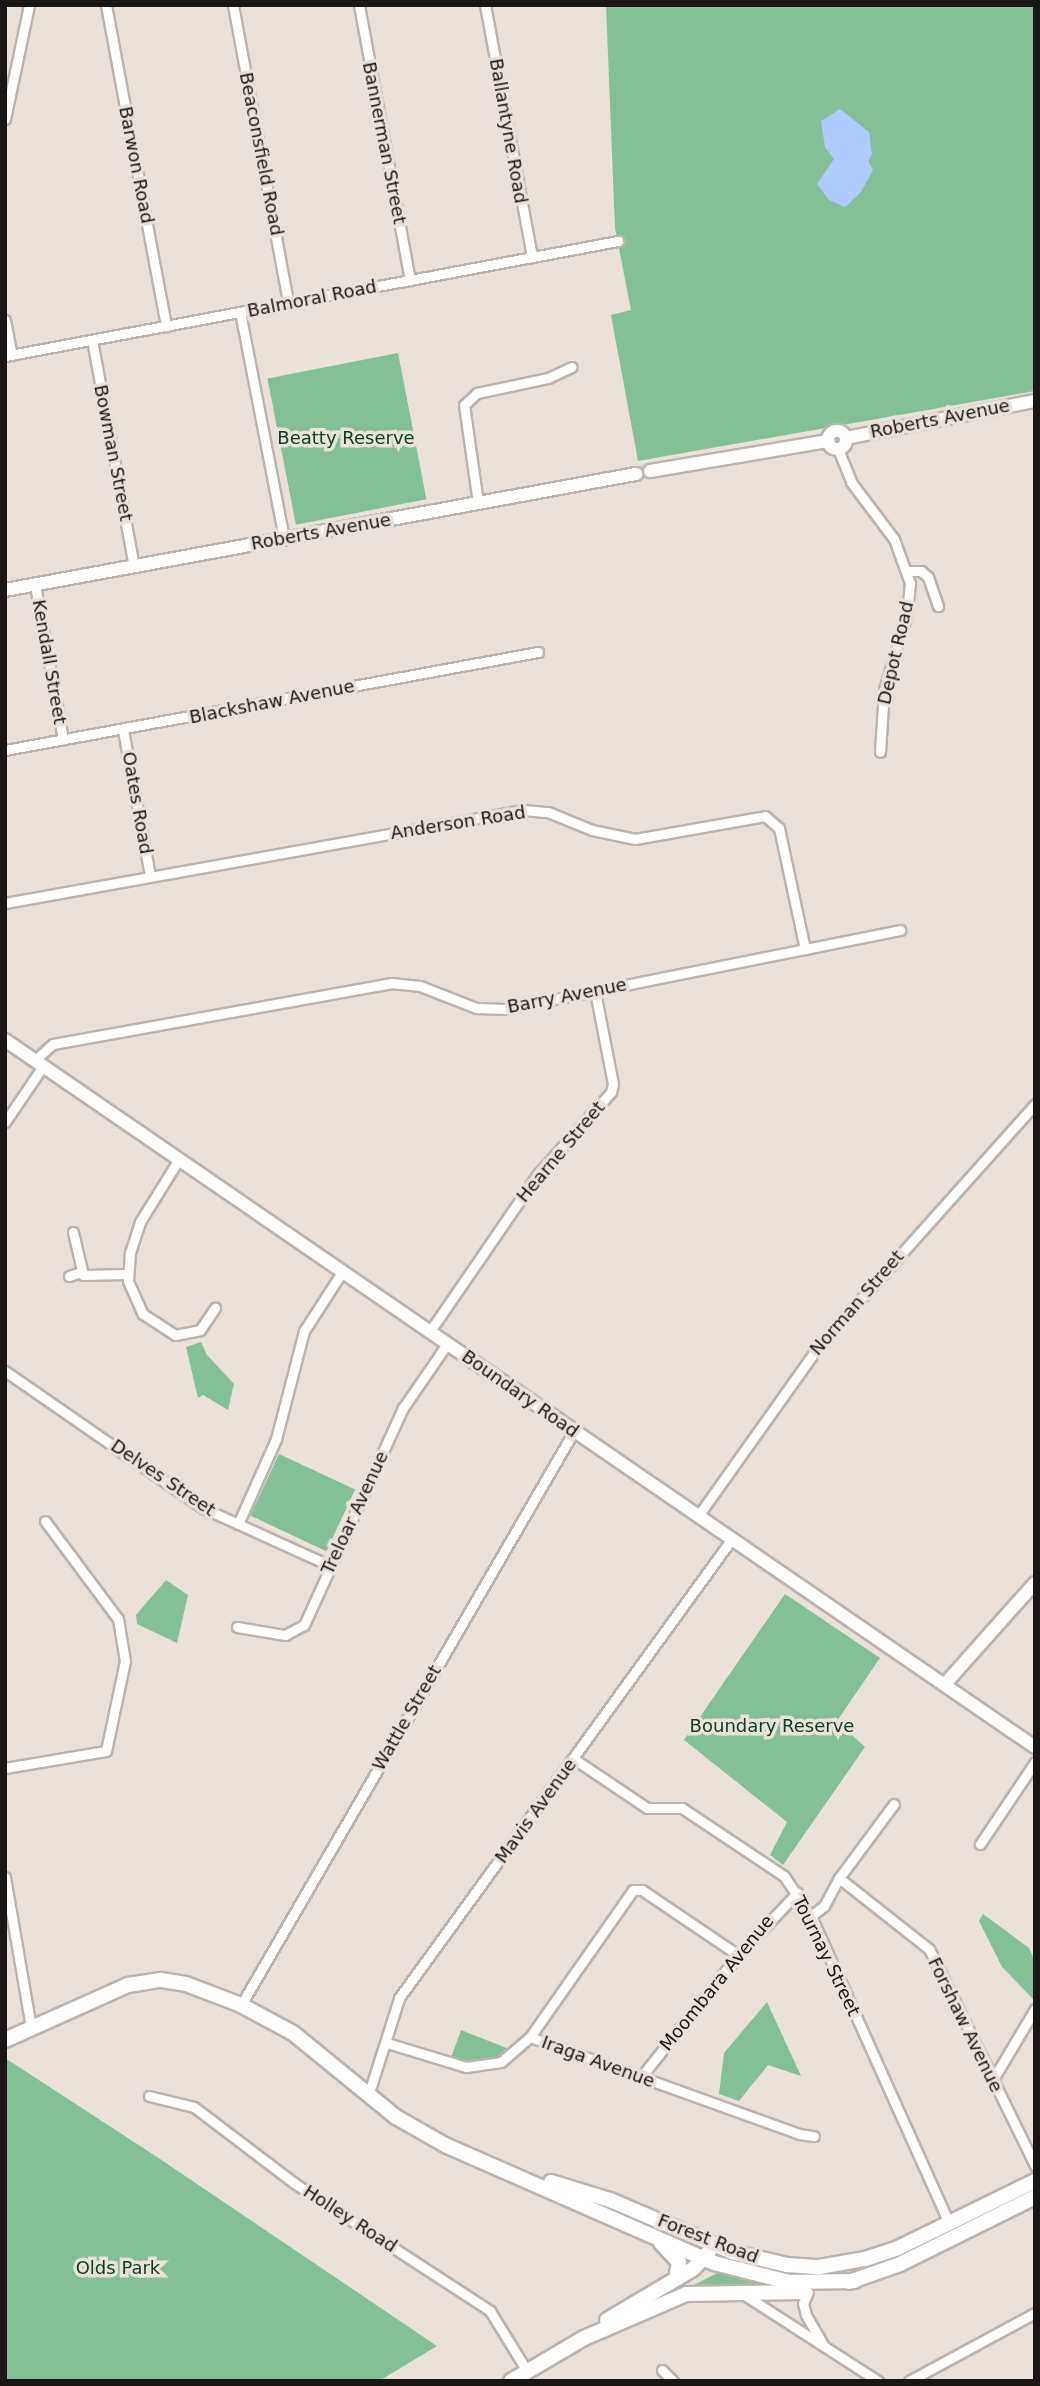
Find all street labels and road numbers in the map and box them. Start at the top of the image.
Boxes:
street label: Ballantyne Road [485,57,531,205]
street label: Bannerman Street [358,60,410,226]
street label: Beaconsfield Road [235,71,287,237]
street label: Barwon Road [114,105,158,225]
street label: Balmoral Road [246,276,378,322]
street label: Bowman Street [89,383,137,523]
street label: Roberts Avenue [868,395,1012,443]
street label: Roberts Avenue [249,509,393,555]
street label: Kendall Street [27,598,71,726]
street label: Depot Road [874,599,918,707]
street label: Blackshaw Avenue [188,675,356,729]
street label: Oates Road [117,750,157,856]
street label: Anderson Road [389,802,527,844]
street label: Barry Avenue [505,974,629,1018]
street label: Hearne Street [512,1097,610,1207]
street label: Norman Street [806,1246,908,1360]
street label: Boundary Road [457,1346,583,1442]
street label: Delves Street [107,1435,219,1521]
street label: Treloar Avenue [317,1448,393,1578]
street label: Wattle Street [368,1661,446,1775]
street label: Mavis Avenue [491,1754,581,1868]
street label: Tournay Street [788,1892,864,2020]
street label: Moombara Avenue [656,1911,778,2055]
street label: Forshaw Avenue [923,1954,1007,2096]
street label: Iraga Avenue [538,2032,658,2092]
street label: Holley Road [299,2181,401,2257]
street label: Forest Road [655,2210,761,2268]

